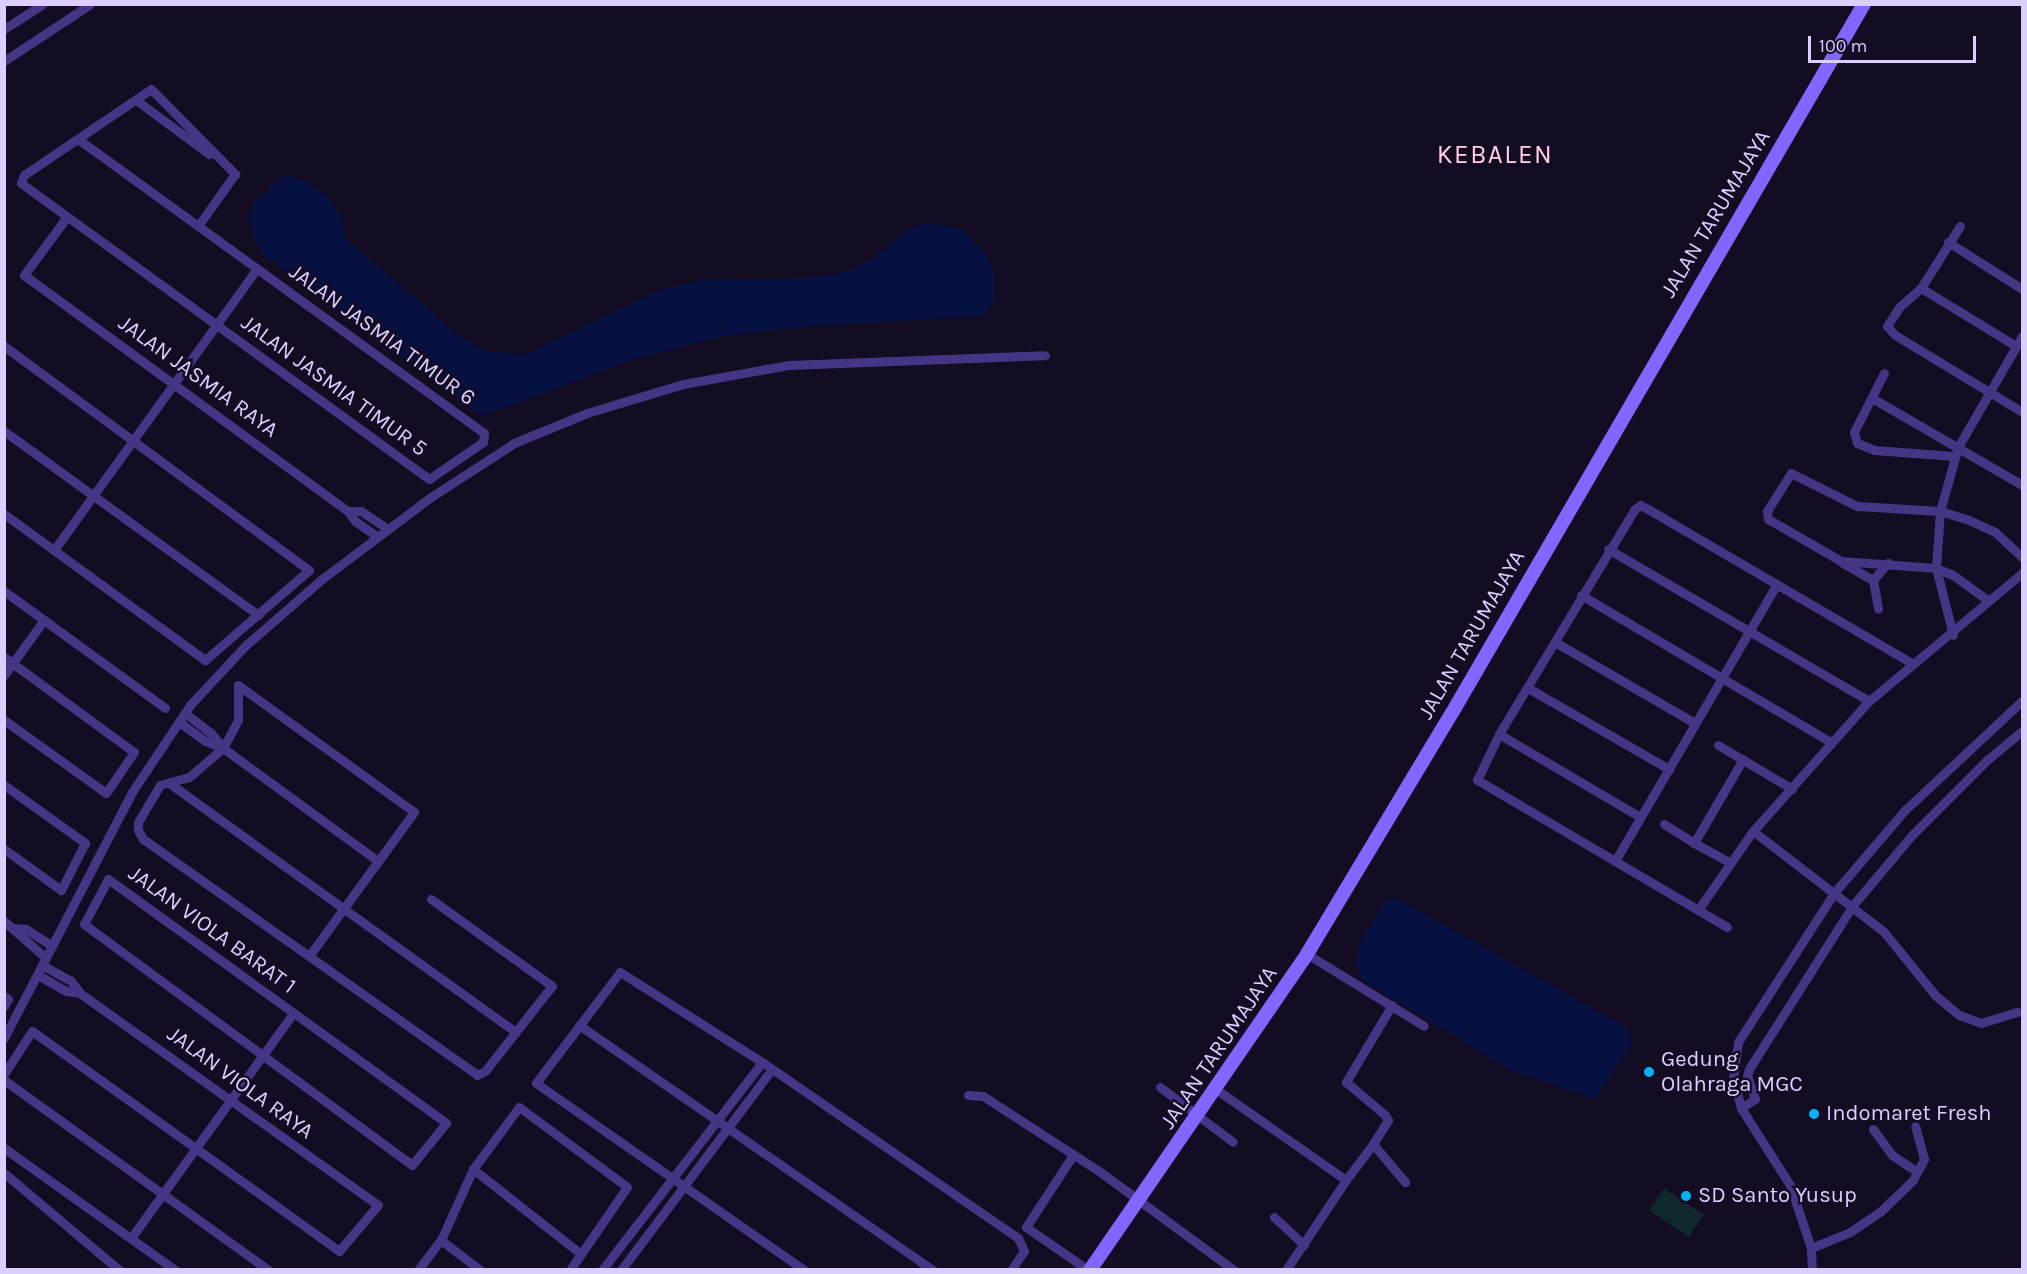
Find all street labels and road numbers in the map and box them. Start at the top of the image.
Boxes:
street label: JALAN TARUMAJAYA [1656,125,1776,303]
street label: JALAN JASMIA TIMUR 6 [284,259,480,411]
street label: JALAN JASMIA RAYA [113,310,283,444]
street label: JALAN JASMIA TIMUR 5 [236,310,432,462]
street label: JALAN TARUMAJAYA [1413,546,1531,724]
street label: JALAN VIOLA BARAT 1 [123,860,301,1000]
street label: JALAN TARUMAJAYA [1155,962,1283,1134]
street label: JALAN VIOLA RAYA [162,1021,318,1145]

